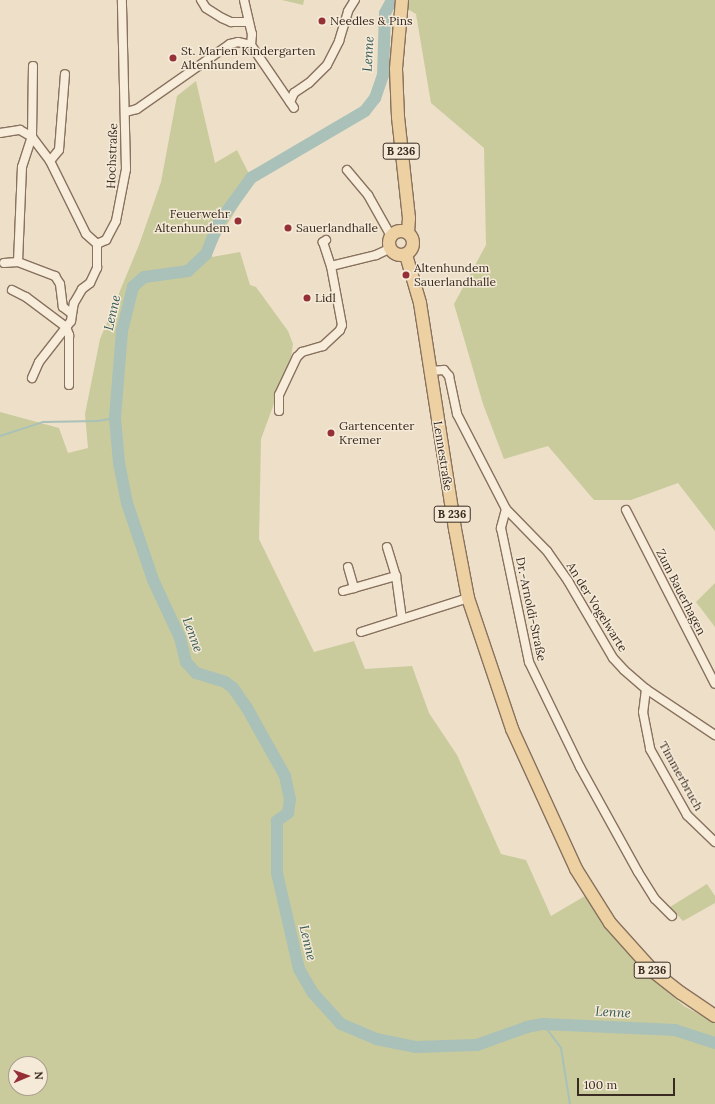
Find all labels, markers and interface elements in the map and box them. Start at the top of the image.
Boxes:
place label: Needles & Pins [330,14,413,28]
marker: Needles & Pins [317,16,327,26]
water label: Lenne [360,36,378,72]
place label: St. Marien Kindergarten Altenhundem [181,44,315,72]
marker: St. Marien Kindergarten Altenhundem [168,53,178,63]
street label: Hochstraße [104,123,120,189]
road number: B 236 [382,142,420,160]
place label: Feuerwehr Altenhundem [155,207,230,235]
marker: Feuerwehr Altenhundem [233,216,243,226]
place label: Sauerlandhalle [296,221,378,235]
marker: Sauerlandhalle [283,223,293,233]
place label: Altenhundem Sauerlandhalle [414,261,496,289]
marker: Altenhundem Sauerlandhalle [401,270,411,280]
place label: Lidl [315,291,336,305]
marker: Lidl [302,293,312,303]
water label: Lenne [101,294,125,332]
place label: Gartencenter Kremer [339,419,414,447]
street label: Lennestraße [430,420,456,492]
marker: Gartencenter Kremer [326,428,336,438]
road number: B 236 [433,505,471,523]
street label: Zum Bauerhagen [653,547,709,637]
street label: Dr.-Arnoldi-Straße [513,556,549,662]
street label: An der Vogelwarte [564,560,630,654]
water label: Lenne [179,615,205,655]
street label: Timmerbruch [656,739,706,813]
water label: Lenne [295,924,319,962]
road number: B 236 [633,961,671,979]
water label: Lenne [595,1004,631,1022]
north arrow [8,1056,48,1096]
scale bar [579,1070,677,1096]
text: N [32,1071,46,1080]
text: 100 m [584,1077,617,1092]

